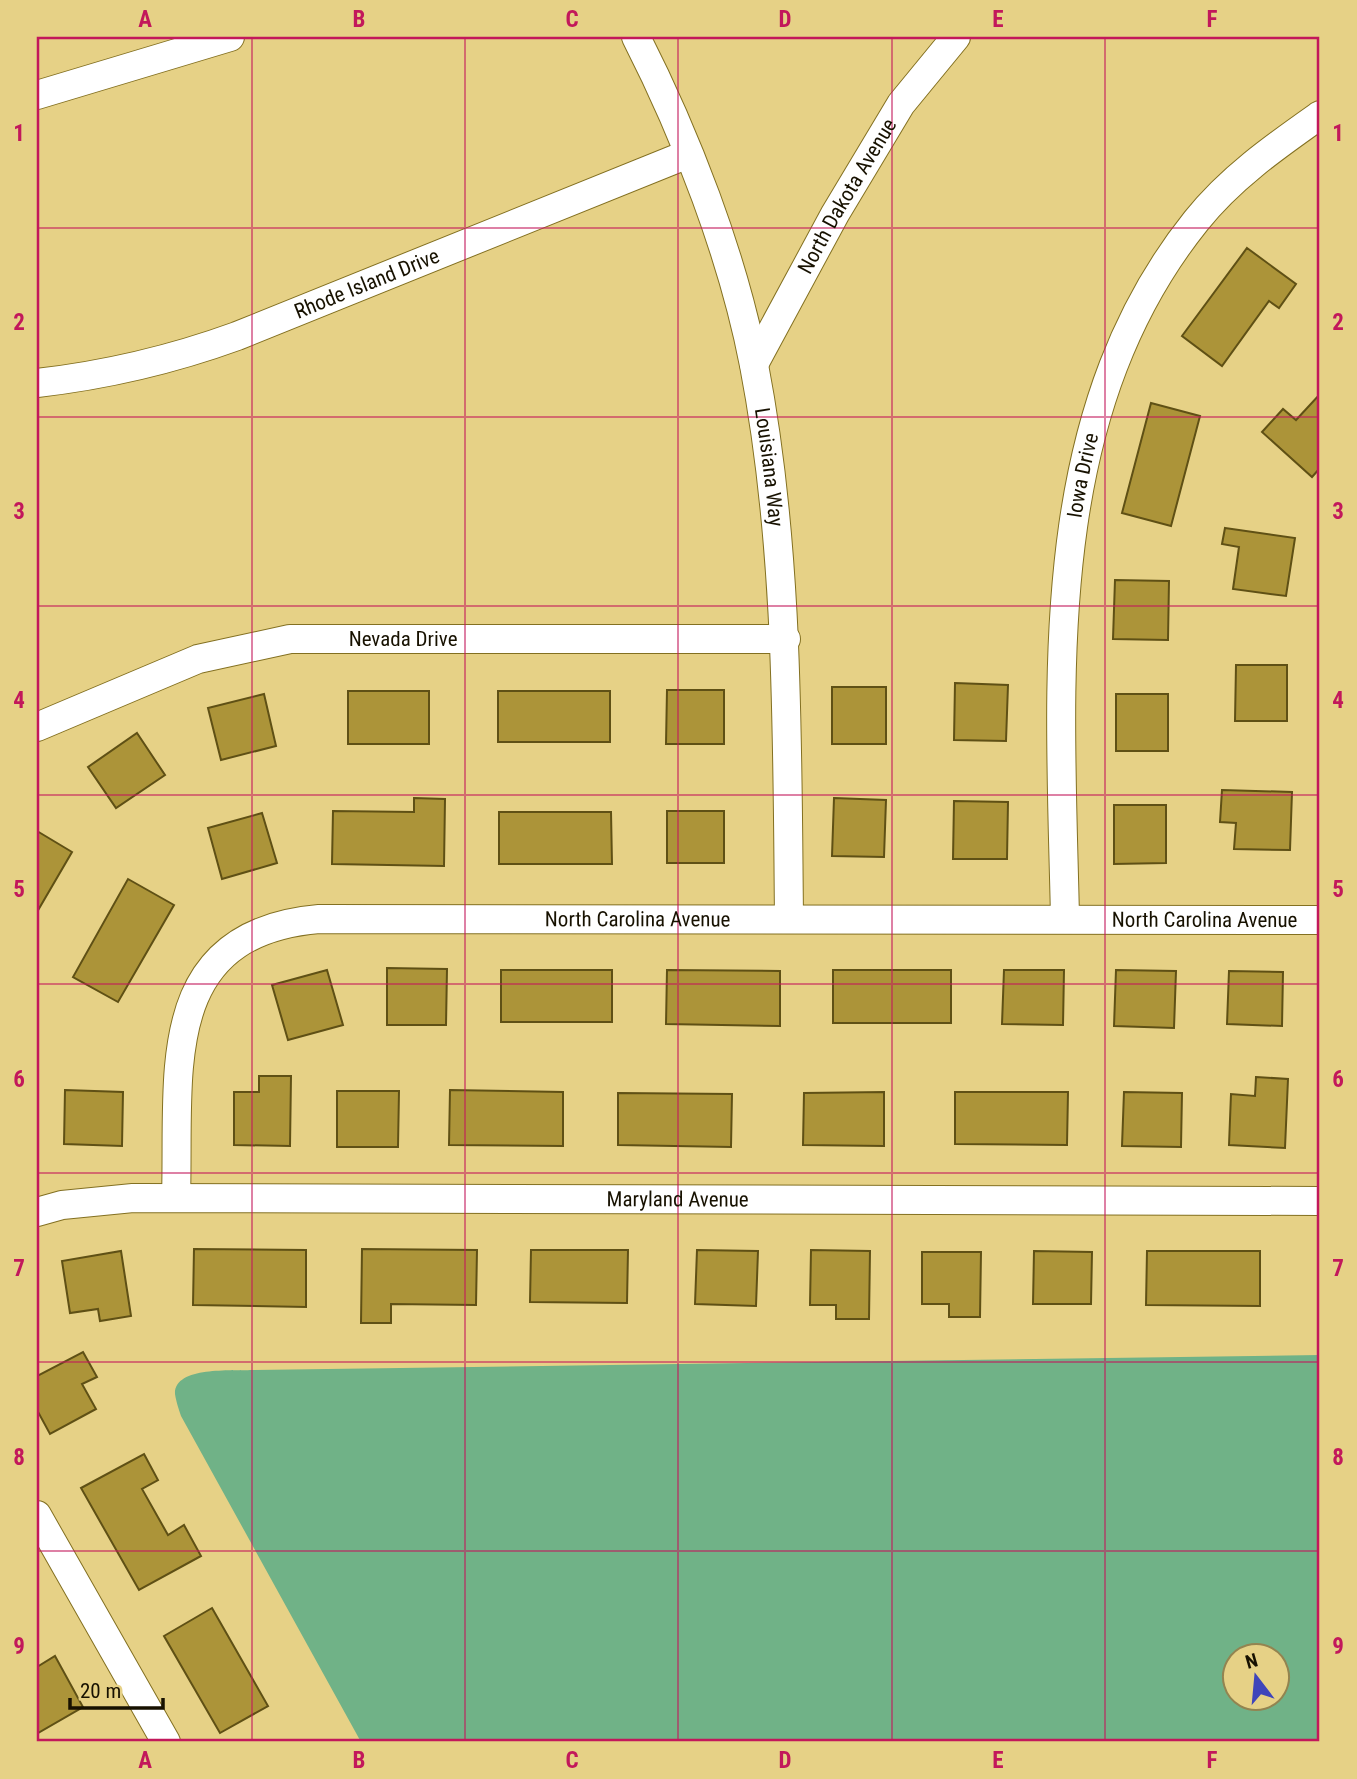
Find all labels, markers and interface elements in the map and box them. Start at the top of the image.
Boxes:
text: A [138,6,152,33]
text: B [353,6,365,33]
text: C [565,6,579,33]
text: D [779,6,792,33]
text: E [992,6,1004,33]
text: F [1207,6,1218,33]
street label: North Dakota Avenue [793,114,902,278]
text: 1 [13,120,25,147]
text: 1 [1332,120,1344,147]
street label: Rhode Island Drive [291,244,443,324]
text: 2 [13,309,25,336]
text: 2 [1332,309,1344,336]
street label: Louisiana Way [750,406,788,528]
street label: Iowa Drive [1062,430,1103,520]
text: 3 [13,498,25,525]
text: 3 [1332,498,1344,525]
street label: Nevada Drive [349,627,458,651]
text: 4 [13,687,25,714]
text: 4 [1332,687,1344,714]
text: 5 [13,876,25,903]
text: 5 [1332,876,1344,903]
street label: North Carolina Avenue [545,907,731,931]
street label: North Carolina Avenue [1112,908,1298,932]
text: 6 [13,1066,25,1093]
text: 6 [1332,1066,1344,1093]
street label: Maryland Avenue [607,1187,749,1212]
text: 7 [13,1255,25,1282]
text: 7 [1332,1255,1344,1282]
text: 8 [13,1444,25,1471]
text: 8 [1332,1444,1344,1471]
text: 9 [13,1633,25,1660]
text: 9 [1332,1633,1344,1660]
north arrow [1220,1642,1290,1712]
text: N [1243,1648,1260,1674]
scale bar [70,1667,163,1711]
text: 20 m [80,1679,121,1703]
text: A [138,1747,152,1774]
text: B [353,1747,365,1774]
text: C [565,1747,579,1774]
text: D [779,1747,792,1774]
text: E [992,1747,1004,1774]
text: F [1207,1747,1218,1774]

